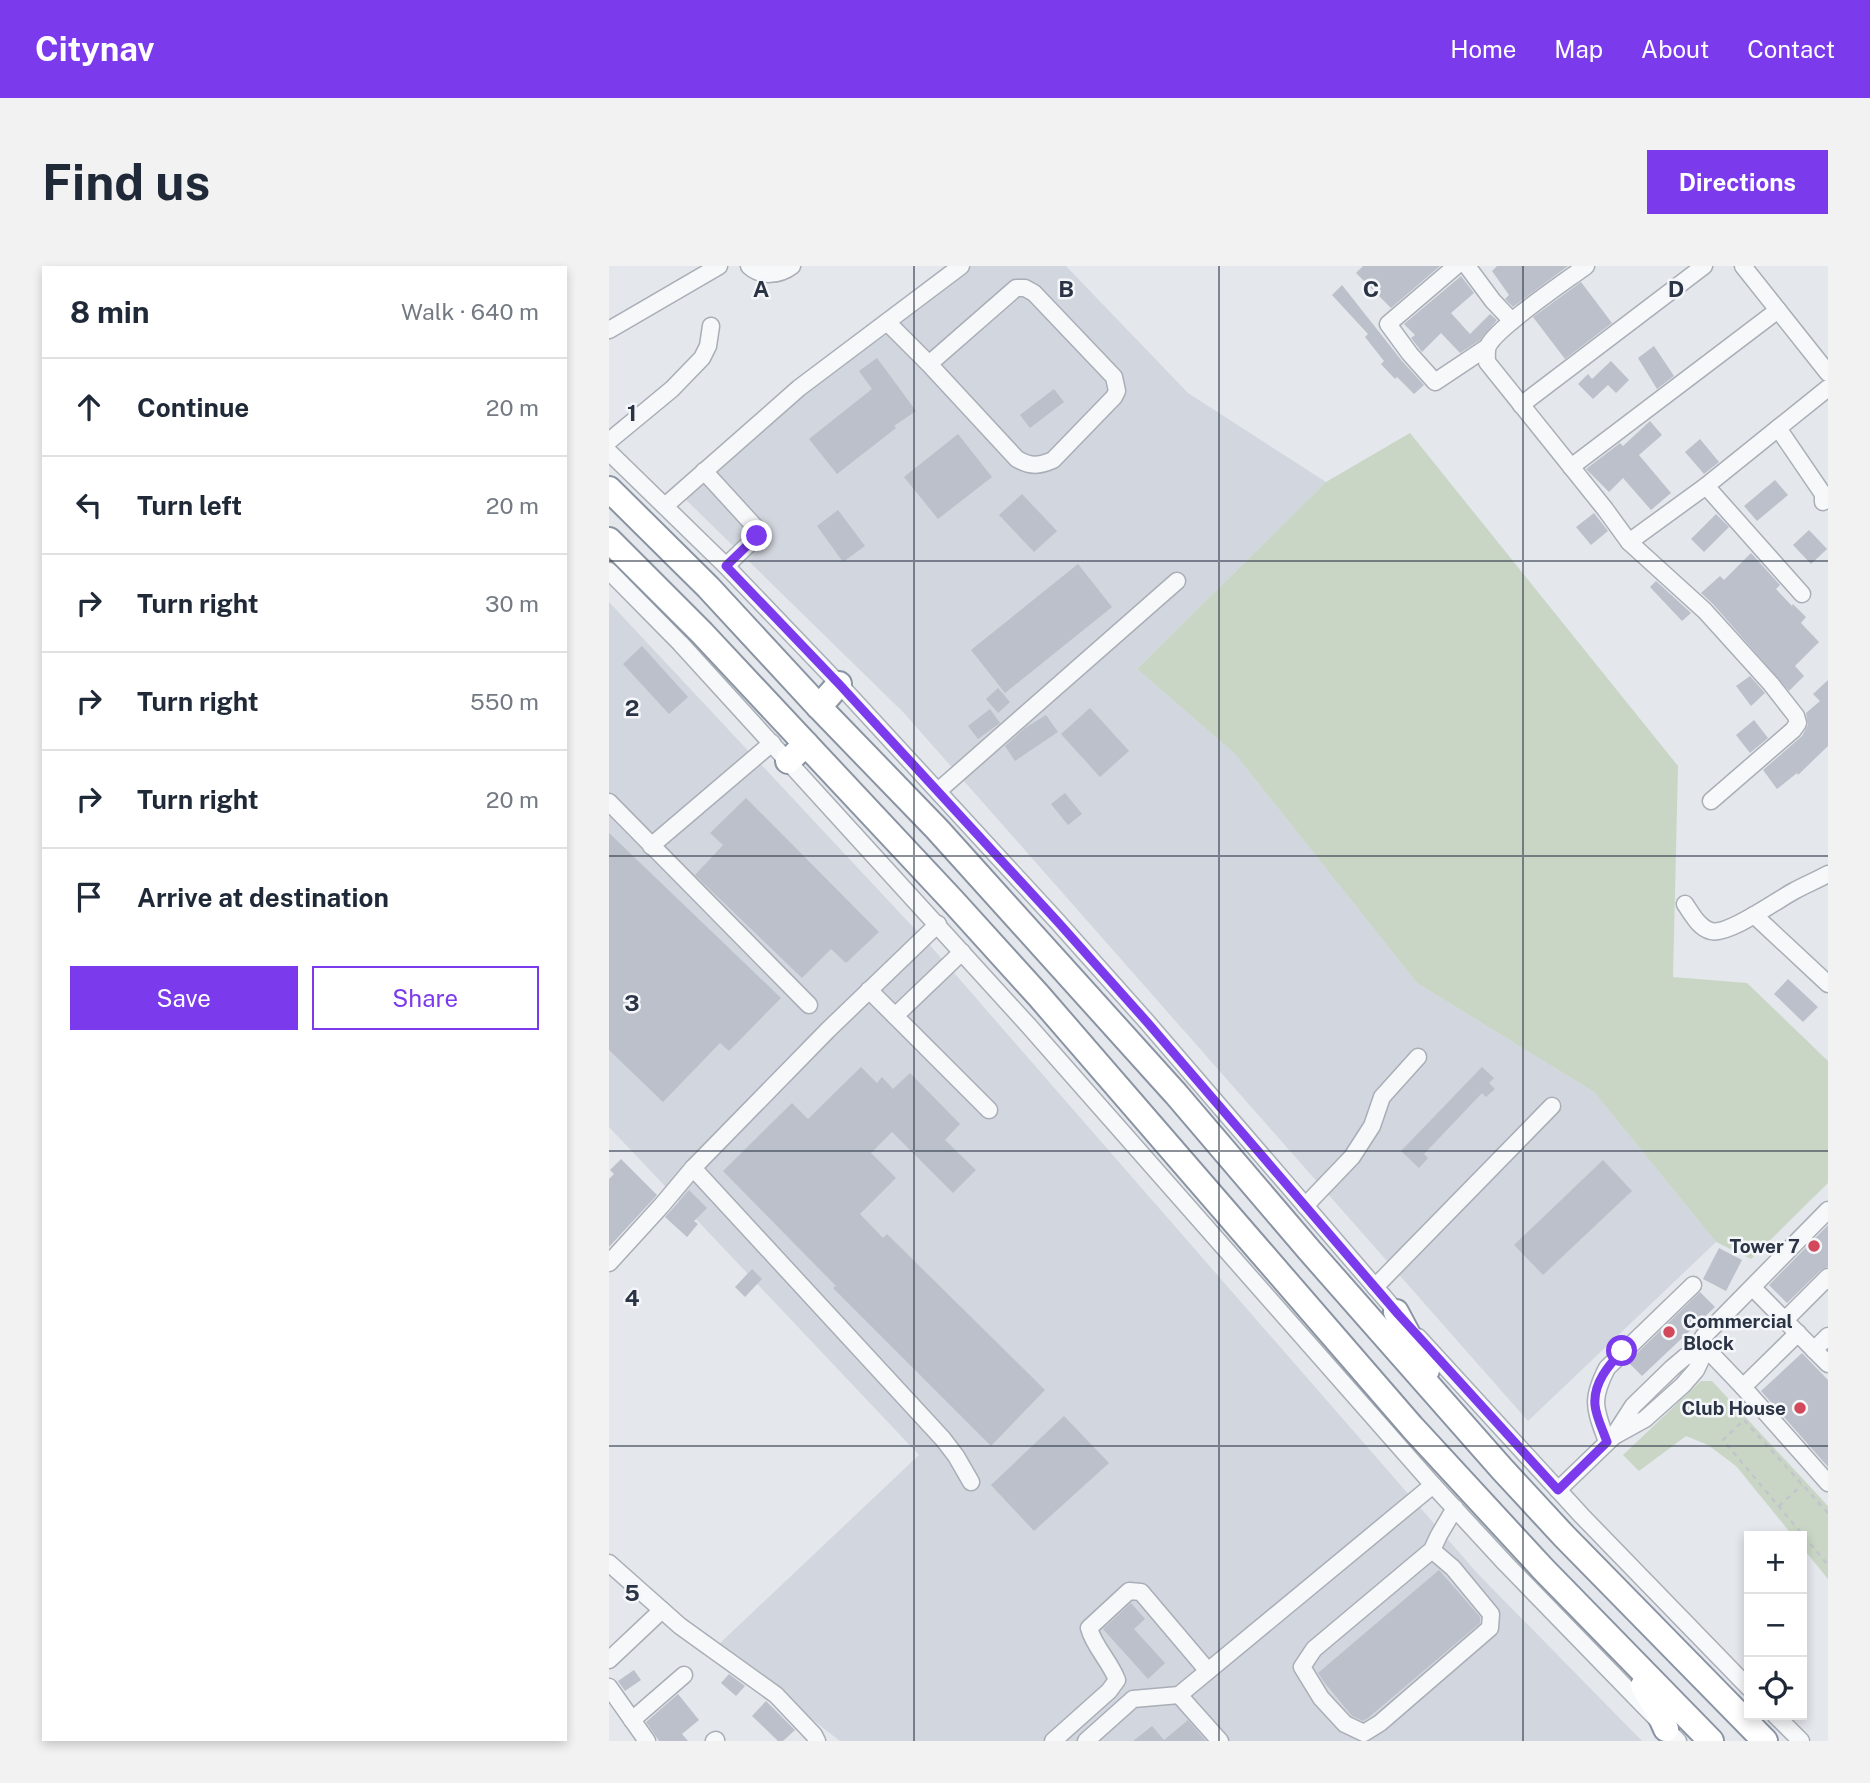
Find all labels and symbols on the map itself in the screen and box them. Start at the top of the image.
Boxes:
text: A [753,275,770,302]
text: B [1058,275,1074,302]
text: C [1363,275,1379,302]
text: D [1668,275,1684,302]
text: 1 [627,399,637,426]
route end [741,520,772,551]
text: 2 [625,694,639,721]
text: 3 [624,989,640,1016]
place label: Tower 7 [1729,1235,1800,1257]
marker: Tower 7 [1806,1238,1822,1254]
text: 4 [624,1284,640,1311]
place label: Commercial Block [1683,1310,1793,1354]
marker: Commercial Block [1661,1324,1677,1340]
route start [1606,1335,1637,1366]
place label: Club House [1682,1397,1786,1419]
marker: Club House [1792,1400,1808,1416]
text: 5 [624,1579,640,1606]

